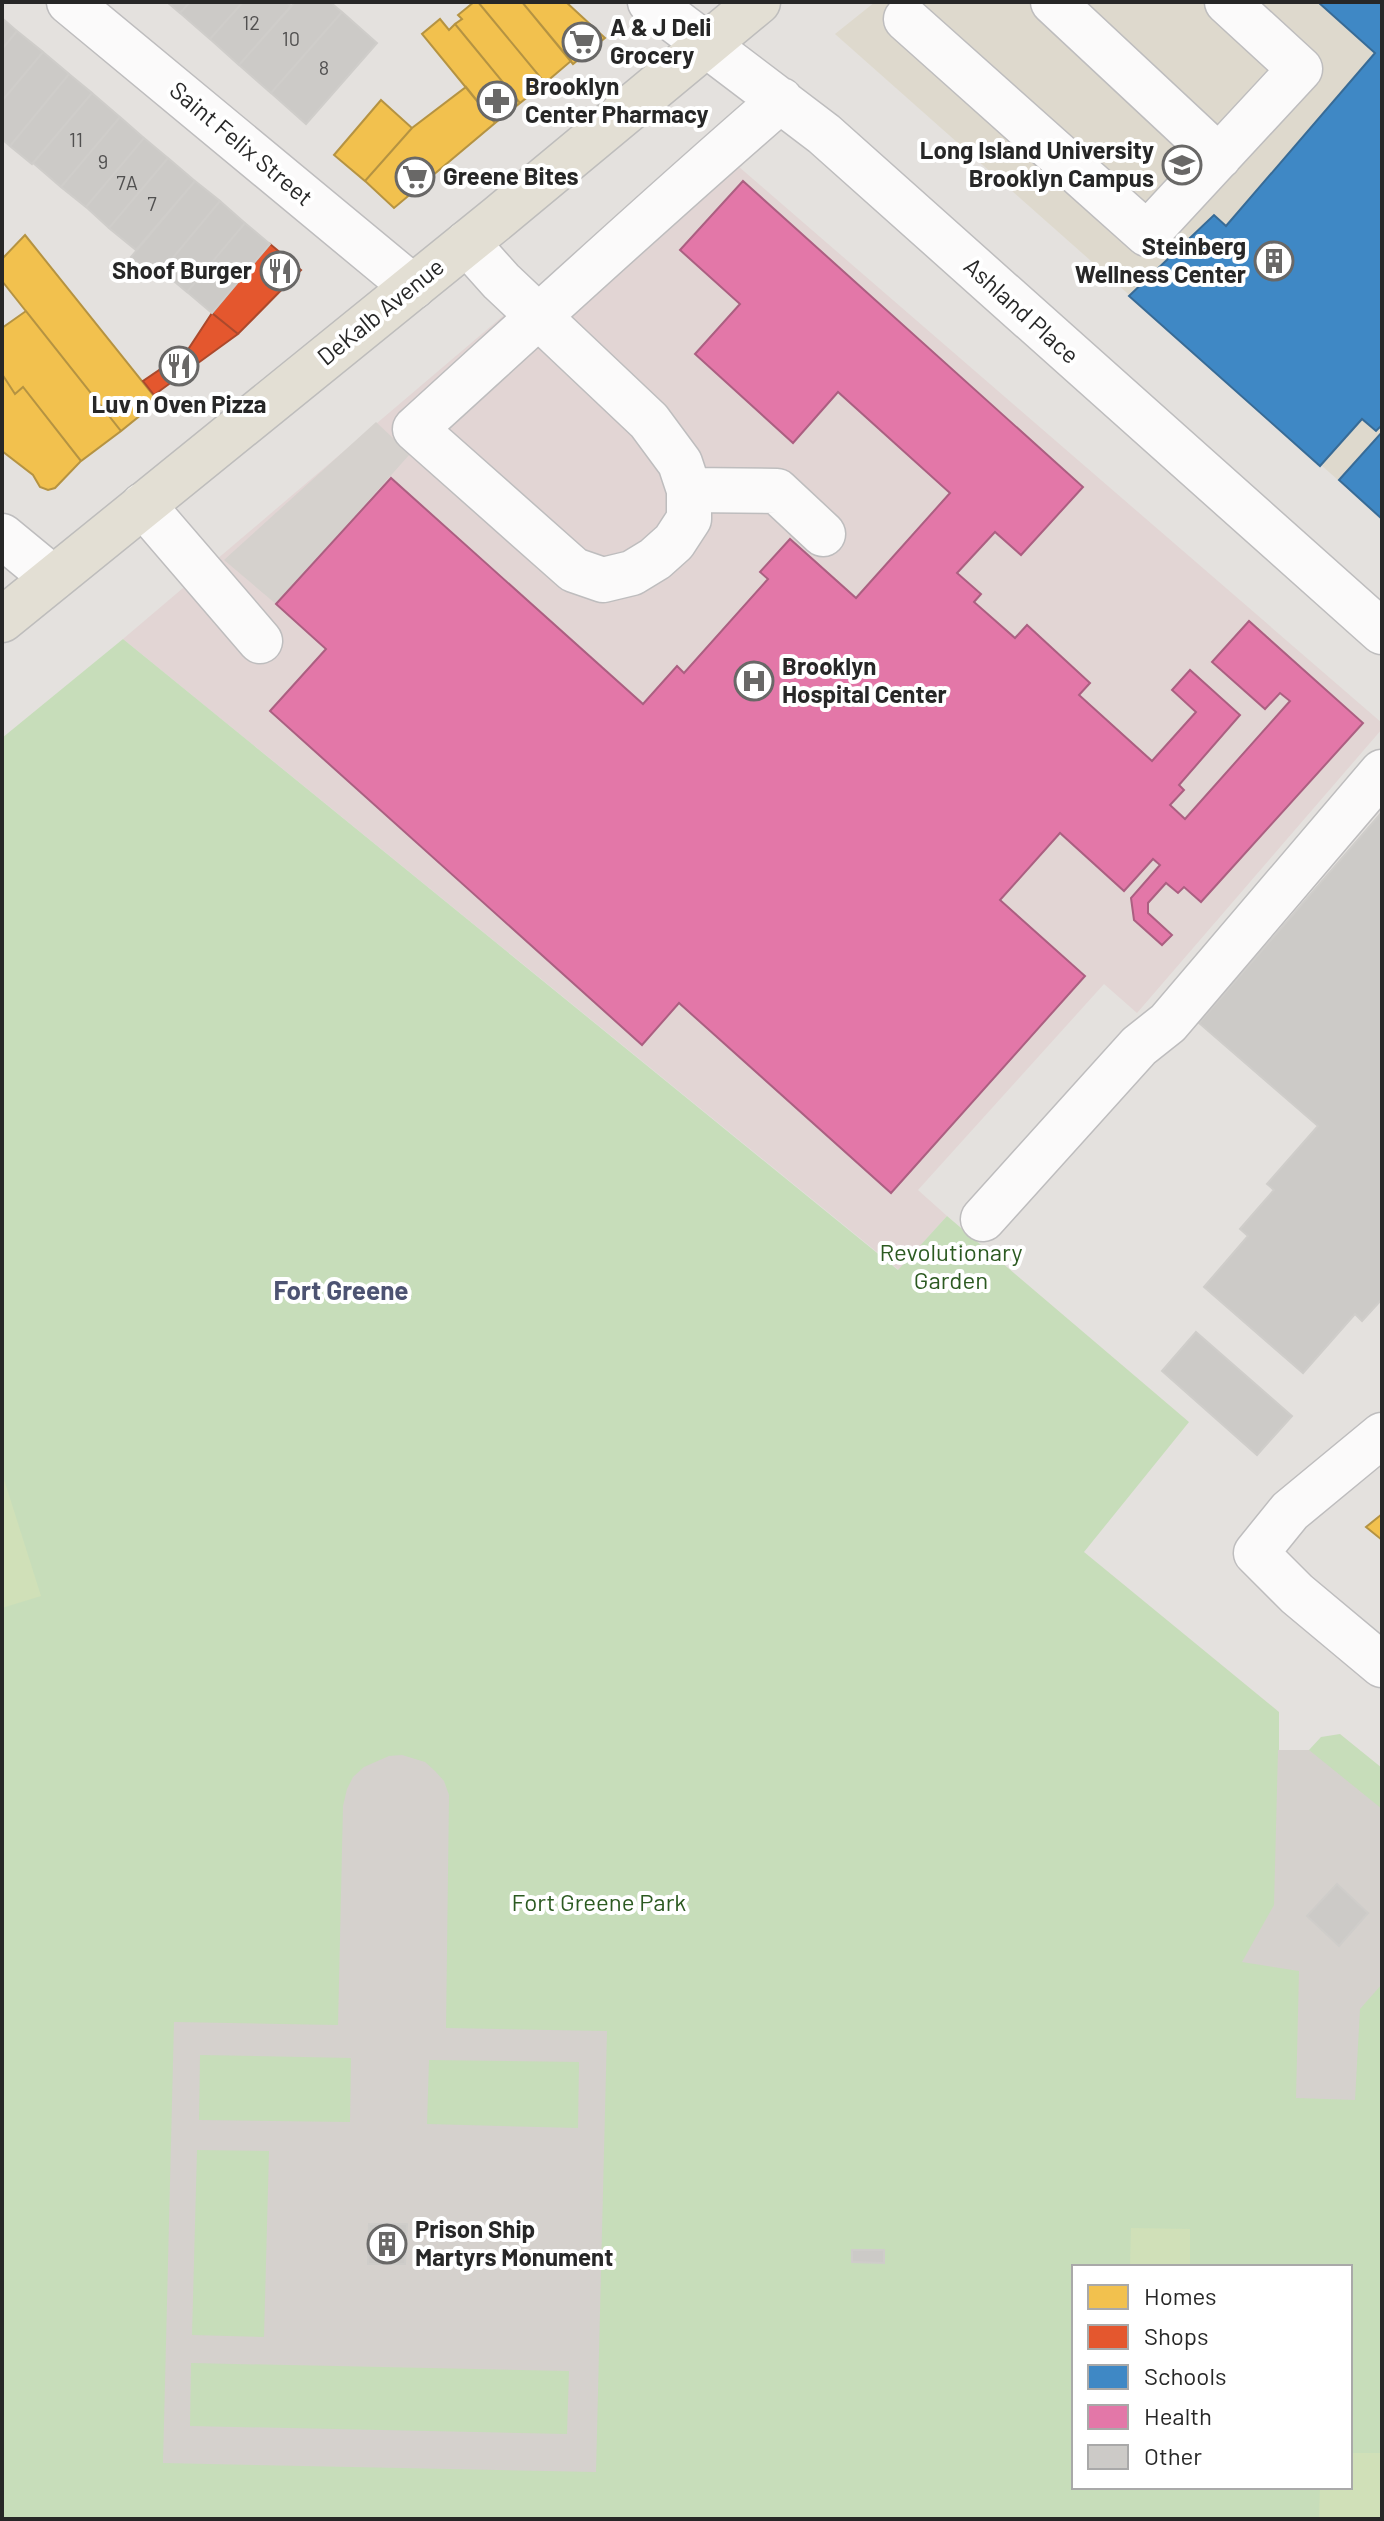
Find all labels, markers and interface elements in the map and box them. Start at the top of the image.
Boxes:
house number: 12 [242,10,260,34]
place label: A & J Deli Grocery [610,12,711,69]
supermarket icon: A & J Deli Grocery [561,21,603,63]
house number: 10 [282,26,300,50]
house number: 8 [319,55,329,79]
place label: Brooklyn Center Pharmacy [525,71,709,128]
street label: Saint Felix Street [165,75,319,211]
pharmacy icon: Brooklyn Center Pharmacy [476,80,518,122]
house number: 11 [69,127,83,151]
place label: Long Island University Brooklyn Campus [920,135,1154,192]
school or university icon: Long Island University Brooklyn Campus [1161,144,1203,186]
house number: 9 [98,149,108,173]
supermarket icon: Greene Bites [394,156,436,198]
place label: Greene Bites [443,161,579,190]
house number: 7A [116,170,138,194]
house number: 7 [147,191,157,215]
place label: Steinberg Wellness Center [1075,231,1246,288]
building icon: Steinberg Wellness Center [1253,240,1295,282]
restaurant icon: Shoof Burger [259,250,301,292]
street label: DeKalb Avenue [311,251,449,371]
street label: Ashland Place [959,251,1085,369]
place label: Shoof Burger [112,255,252,284]
restaurant icon: Luv n Oven Pizza [158,345,200,387]
place label: Luv n Oven Pizza [92,389,266,418]
place label: Brooklyn Hospital Center [782,651,947,708]
hospital icon: Brooklyn Hospital Center [733,660,775,702]
park label: Revolutionary Garden [879,1237,1023,1294]
district label: Fort Greene [274,1274,409,1305]
park label: Fort Greene Park [512,1887,686,1916]
place label: Prison Ship Martyrs Monument [415,2214,613,2271]
building icon: Prison Ship Martyrs Monument [366,2223,408,2265]
legend [1072,2265,1352,2489]
text: Homes [1144,2281,1217,2310]
text: Shops [1144,2321,1209,2350]
text: Schools [1144,2361,1227,2390]
text: Health [1144,2401,1212,2430]
text: Other [1144,2441,1202,2470]

